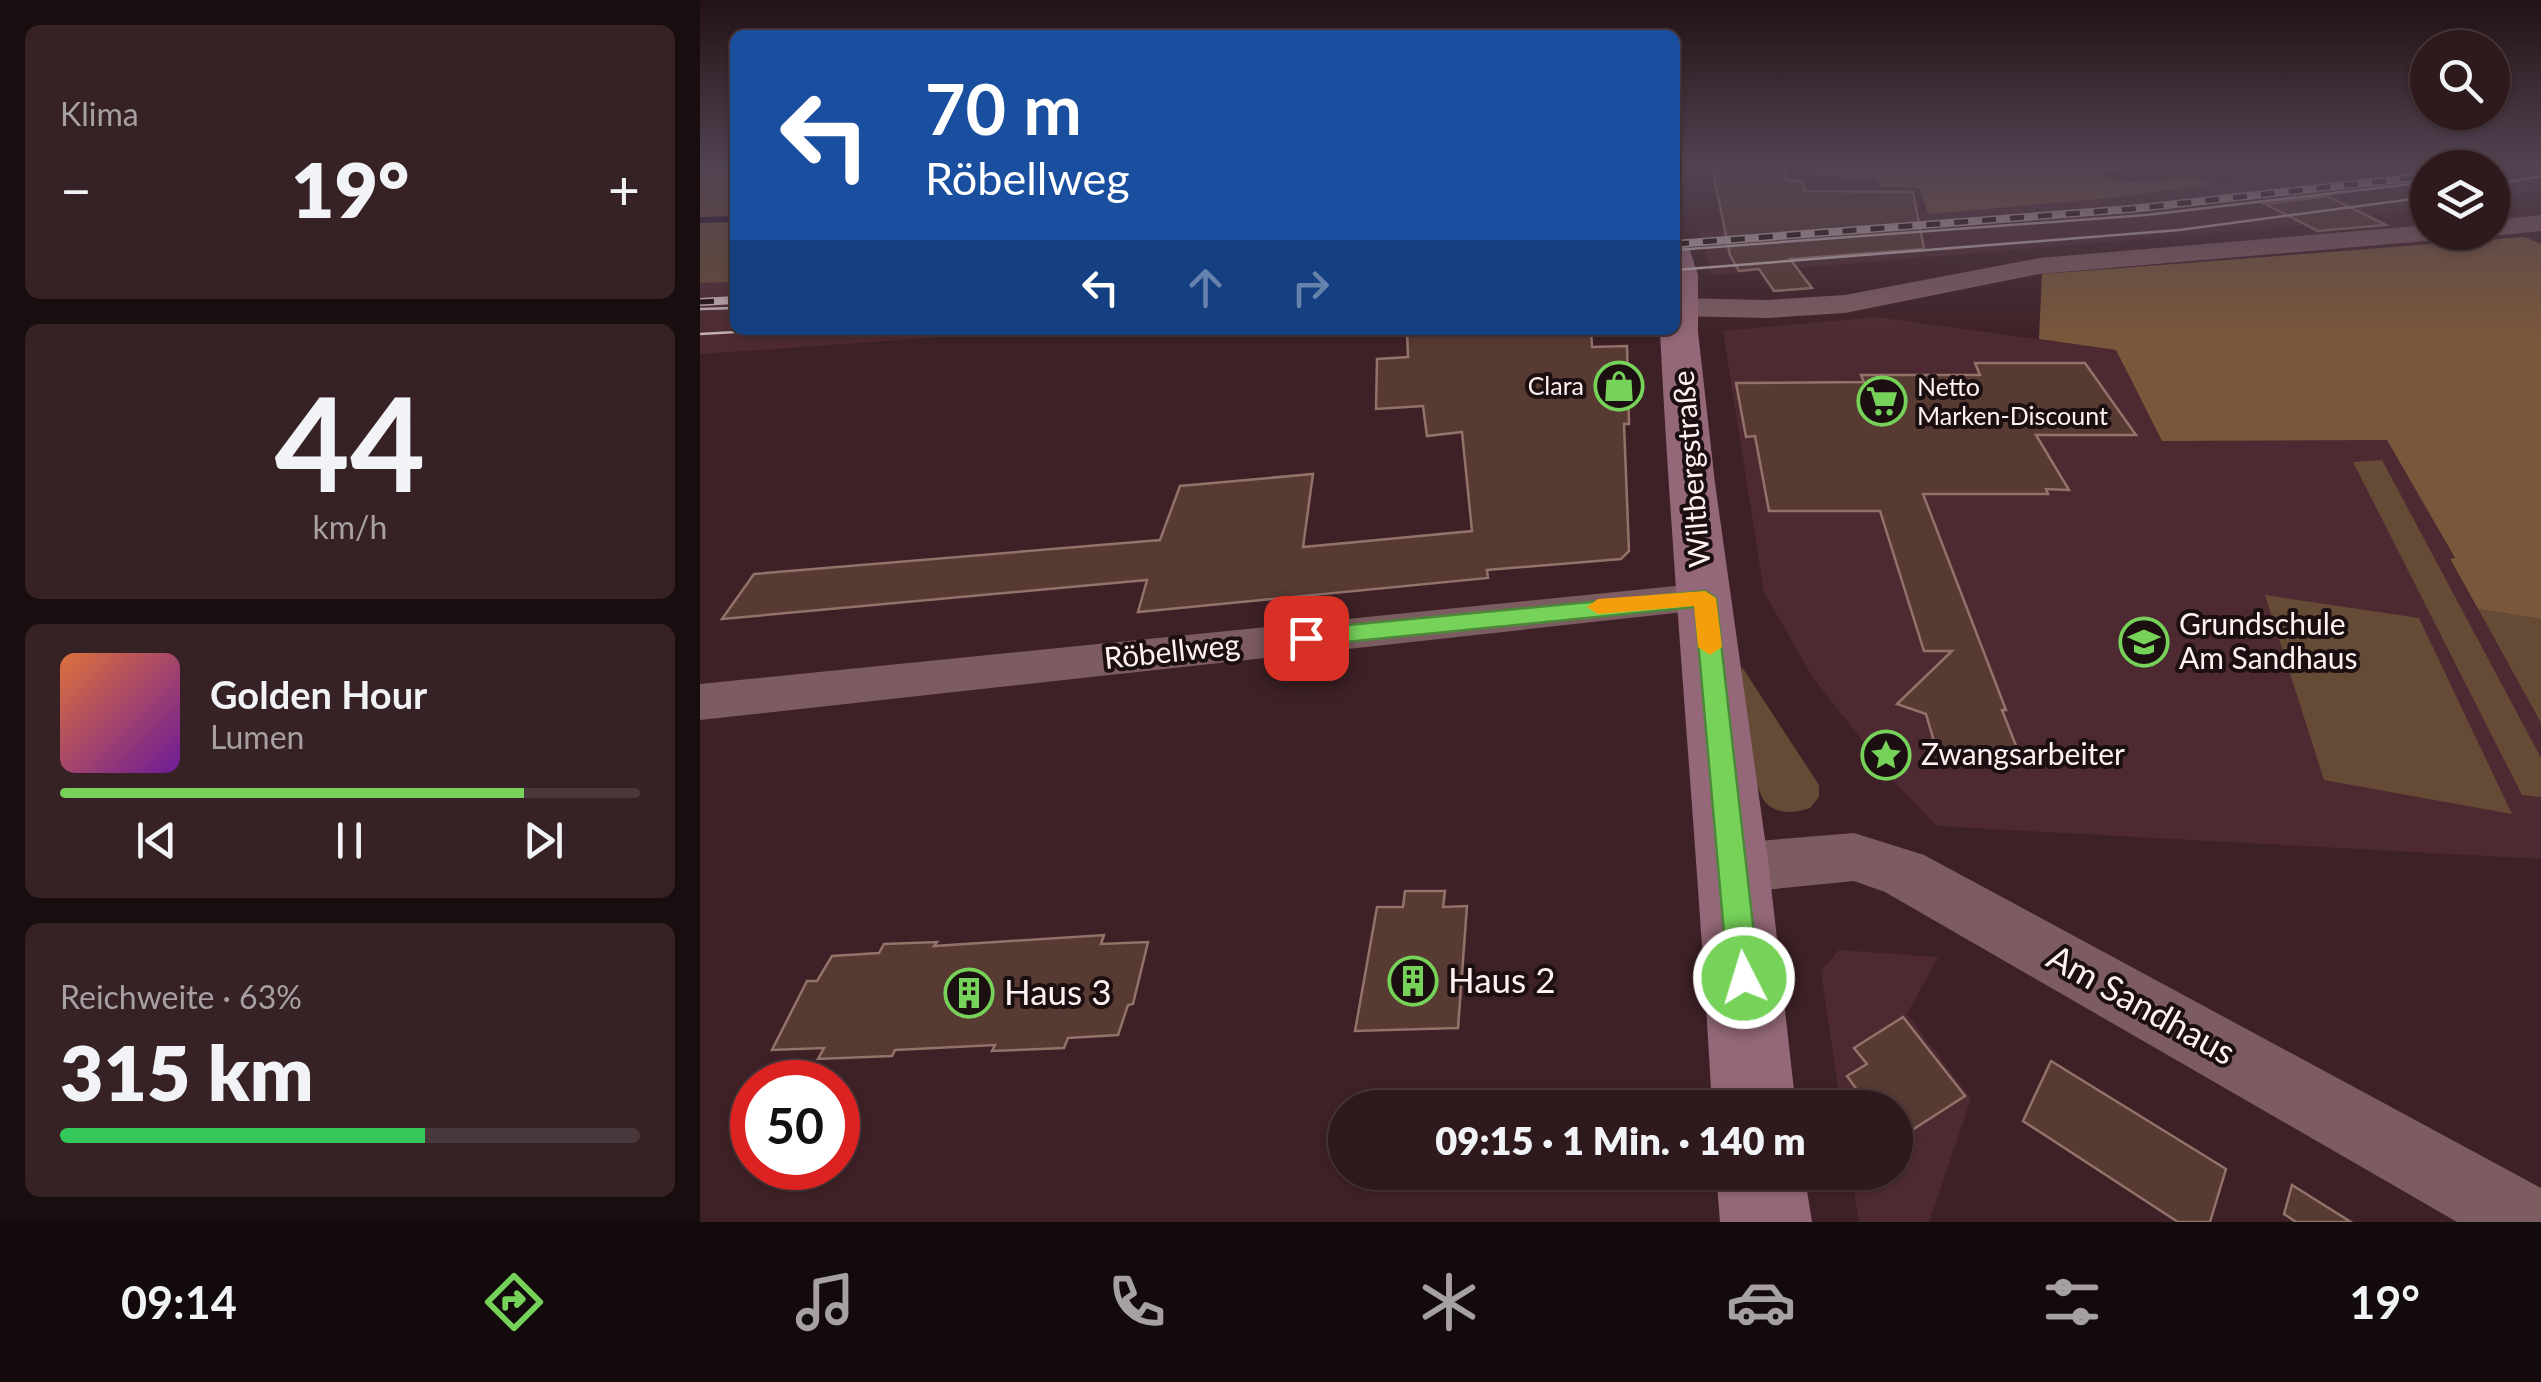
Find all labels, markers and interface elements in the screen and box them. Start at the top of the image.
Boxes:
map controls [2410,30,2510,250]
button: search [2410,30,2510,130]
text: 70 m [925,66,1082,150]
icon: left [760,70,890,200]
text: Klima [60,94,139,133]
text: 19° [291,144,409,234]
button: layers [2410,150,2510,250]
text: Röbellweg [925,151,1130,205]
text: − [60,156,92,222]
text: + [608,156,640,222]
icon: left [1073,260,1128,315]
icon: ahead [1178,260,1233,315]
icon: right [1283,260,1338,315]
shop icon: Clara [1593,360,1645,412]
text: 44 [275,364,425,520]
street label: Wiltbergstraße [1663,369,1717,569]
place label: Clara [1528,370,1584,400]
place label: Netto Marken-Discount [1917,371,2108,430]
supermarket icon: Netto Marken-Discount [1856,375,1908,427]
text: km/h [313,507,387,546]
pin [1264,596,1349,681]
place label: Grundschule Am Sandhaus [2179,605,2358,675]
icon: arrive [1279,611,1334,666]
school or university icon: Grundschule Am Sandhaus [2118,616,2170,668]
street label: Röbellweg [1102,625,1242,675]
text: Golden Hour [210,671,427,717]
text: Lumen [210,717,304,756]
place icon: Zwangsarbeiter [1860,729,1912,781]
place label: Zwangsarbeiter [1921,735,2125,771]
icon: previous [129,813,184,868]
icon: pause [322,813,377,868]
icon: next [516,813,571,868]
position arrow [1692,926,1796,1030]
street label: Am Sandhaus [2041,934,2243,1072]
building icon: Haus 2 [1387,955,1439,1007]
place label: Haus 2 [1448,958,1556,1000]
building icon: Haus 3 [943,967,995,1019]
place label: Haus 3 [1004,970,1112,1012]
text: Reichweite · 63% [60,977,302,1016]
text: 315 km [60,1027,314,1117]
speed limit sign: 50 [730,1060,860,1190]
text: 09:15 · 1 Min. · 140 m [1435,1117,1806,1163]
icon: directions [479,1267,549,1337]
icon: music [790,1267,860,1337]
icon: phone [1102,1267,1172,1337]
icon: climate [1414,1267,1484,1337]
icon: car [1726,1267,1796,1337]
icon: filters [2037,1267,2107,1337]
text: 09:14 [121,1275,237,1329]
text: 19° [2349,1275,2420,1329]

